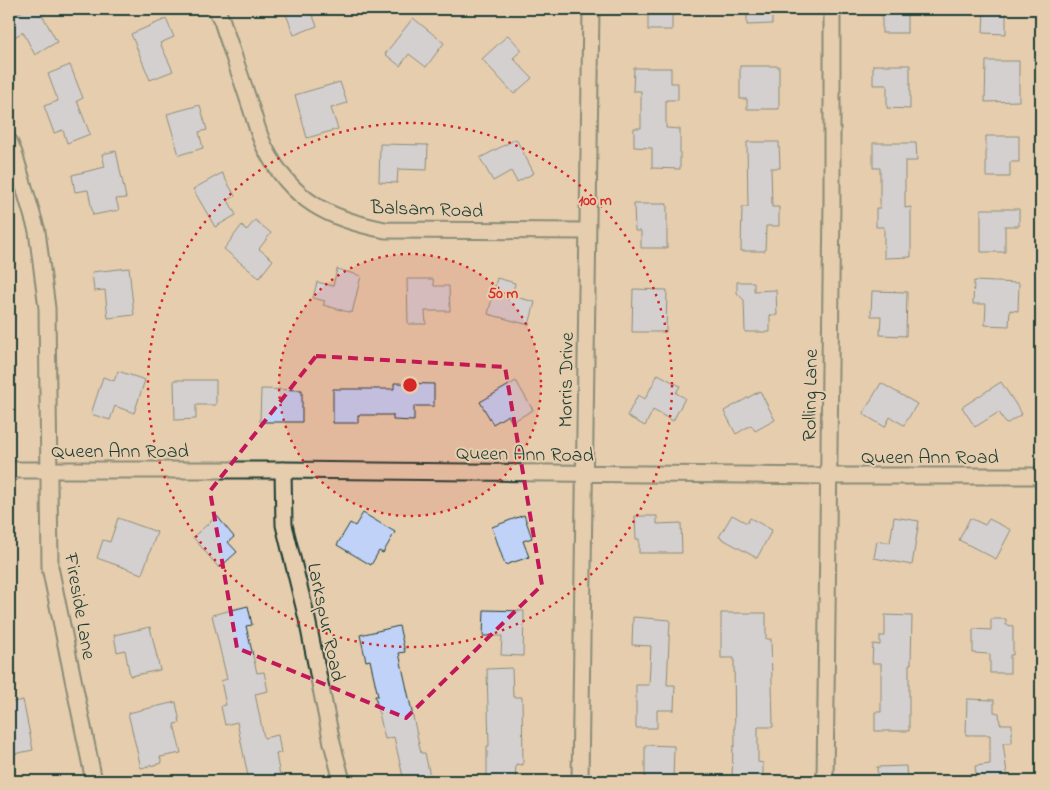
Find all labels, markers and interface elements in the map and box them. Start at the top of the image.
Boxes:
text: 100 m [578,190,612,212]
street label: Balsam Road [369,194,484,227]
text: 50 m [488,283,519,305]
street label: Morris Drive [552,332,583,428]
street label: Rolling Lane [796,349,828,441]
centre of rings [401,376,419,394]
street label: Queen Ann Road [51,438,189,467]
street label: Queen Ann Road [456,440,594,471]
street label: Queen Ann Road [861,444,999,473]
street label: Fireside Lane [55,550,102,662]
street label: Larkspur Road [298,561,351,684]

